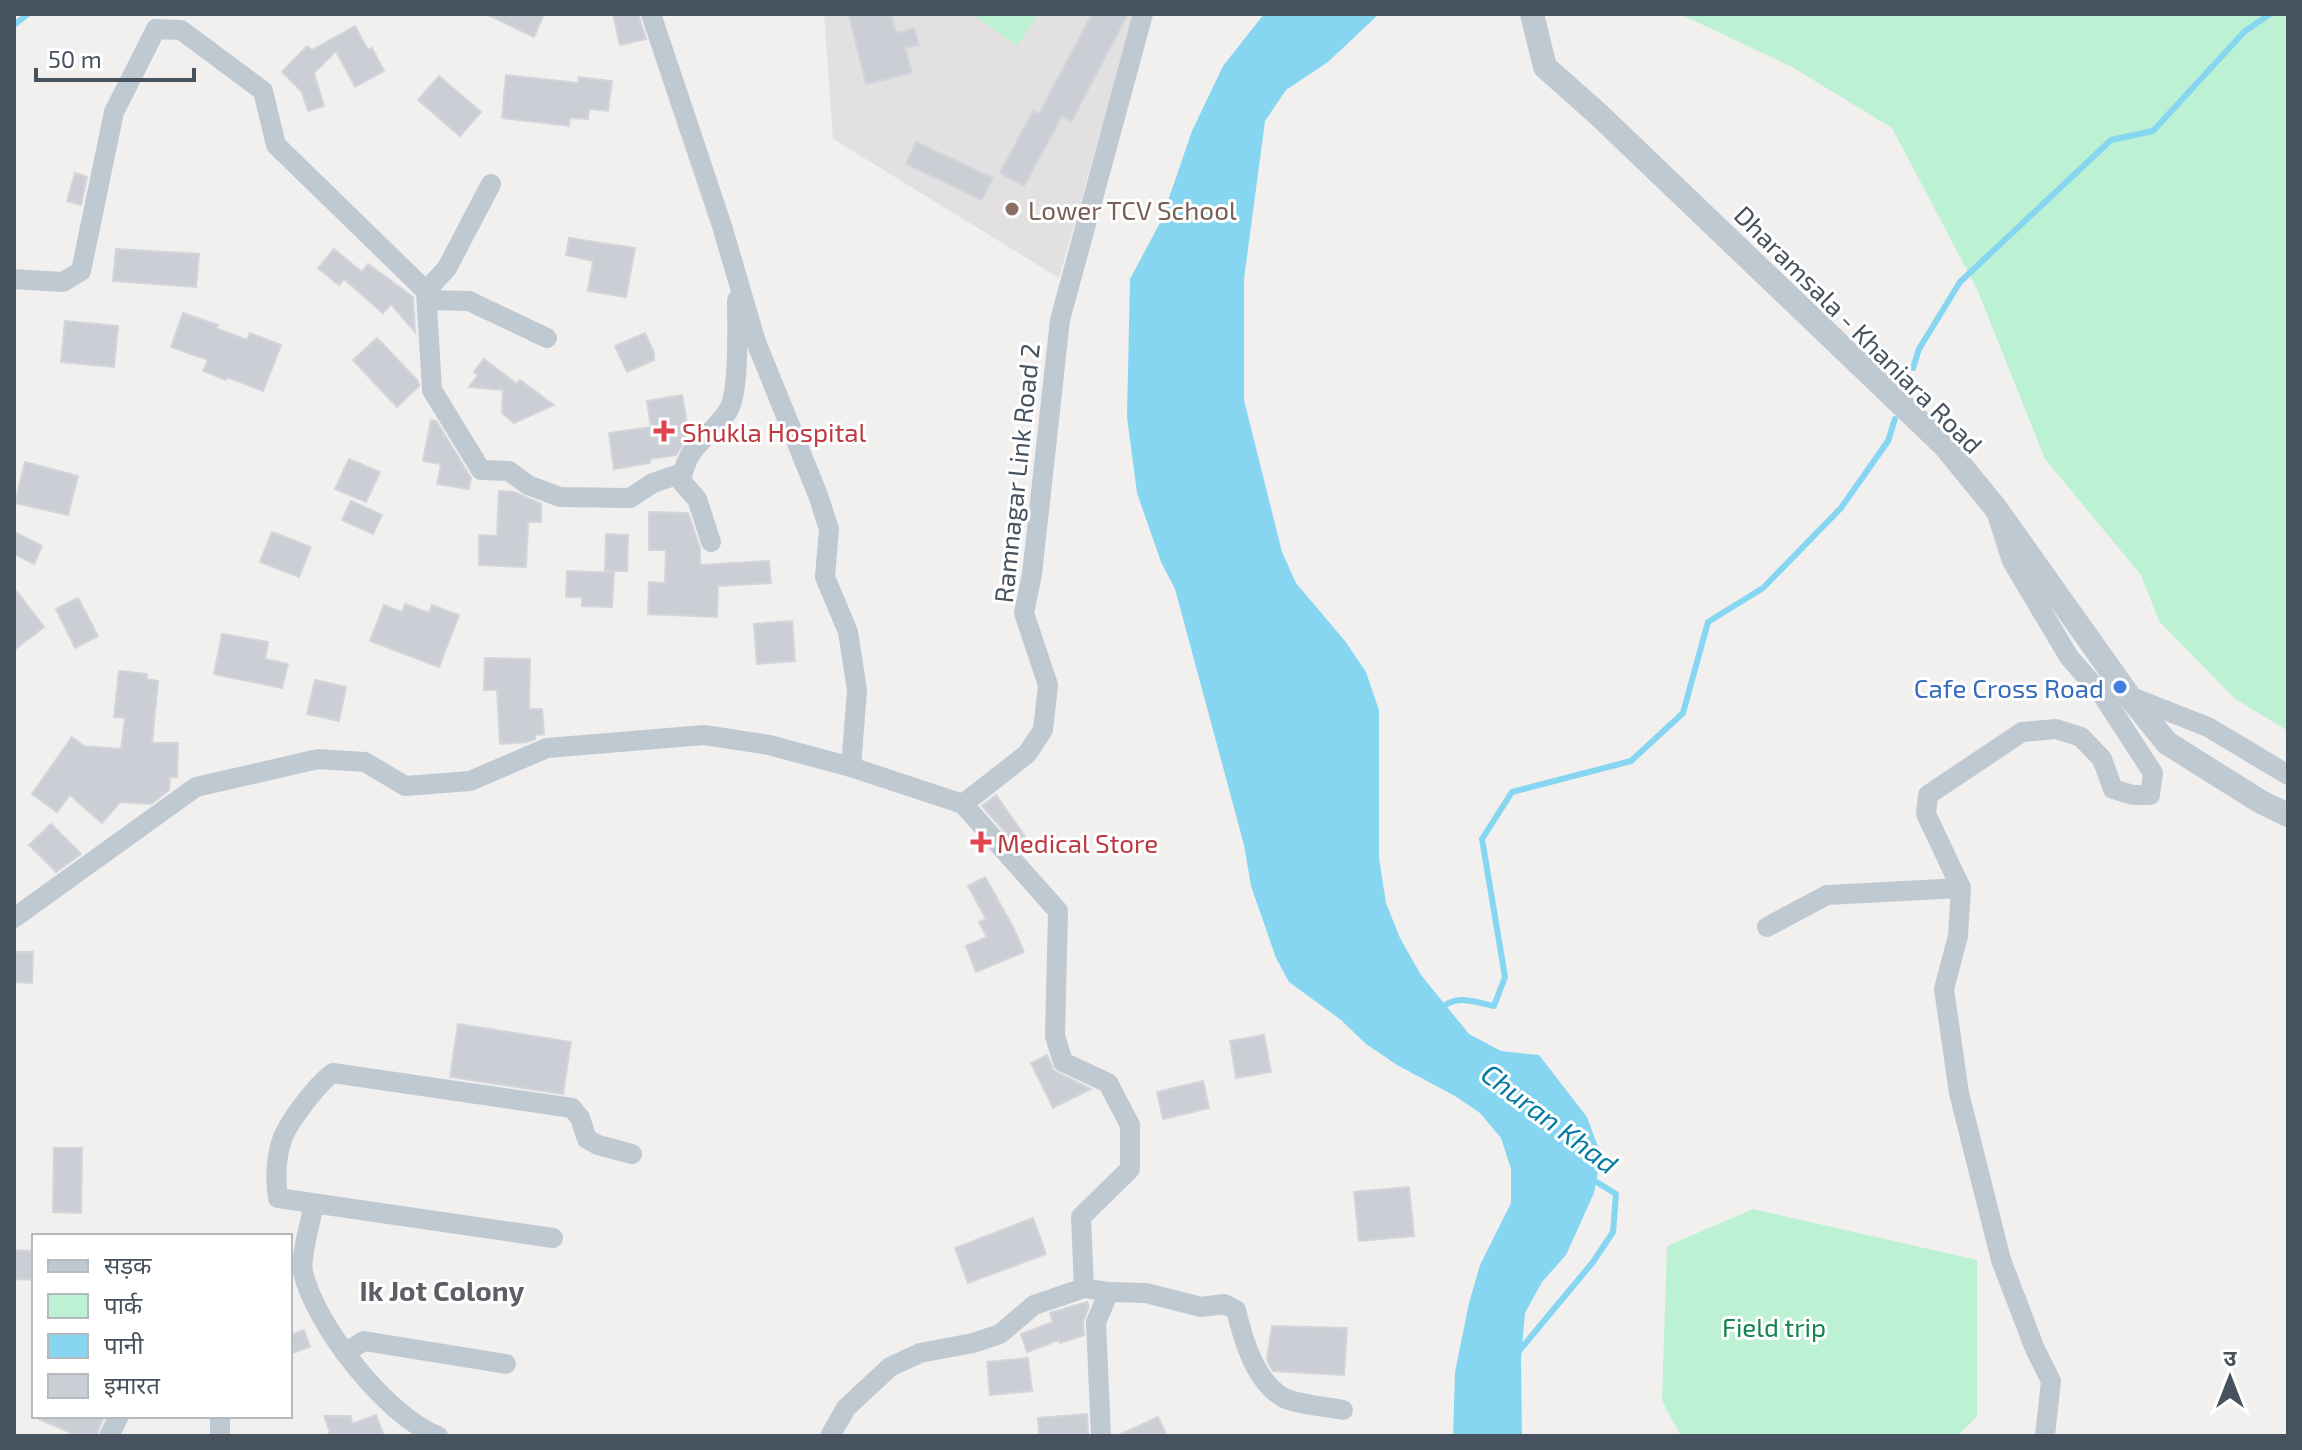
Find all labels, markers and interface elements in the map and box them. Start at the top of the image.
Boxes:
scale bar [36,32,194,82]
text: 50 m [48,44,102,73]
place label: Lower TCV School [1028,194,1237,225]
street label: Dharamsala - Khaniara Road [1729,199,1989,459]
marker: Lower TCV School [1003,200,1021,218]
street label: Ramnagar Link Road 2 [987,342,1045,604]
place label: Shukla Hospital [682,416,867,447]
marker: Shukla Hospital [653,420,675,442]
place label: Cafe Cross Road [1914,672,2104,703]
marker: Cafe Cross Road [2111,678,2129,696]
place label: Medical Store [997,827,1158,858]
marker: Medical Store [972,833,990,851]
water label: Churan Khad [1475,1056,1625,1180]
legend [32,1234,292,1418]
text: सड़क [104,1250,152,1279]
district label: Ik Jot Colony [360,1273,525,1307]
text: पार्क [104,1290,143,1319]
park label: Field trip [1722,1311,1826,1342]
text: पानी [104,1330,144,1359]
north arrow [2190,1338,2270,1418]
text: उ [2224,1344,2238,1370]
text: इमारत [104,1370,161,1399]

